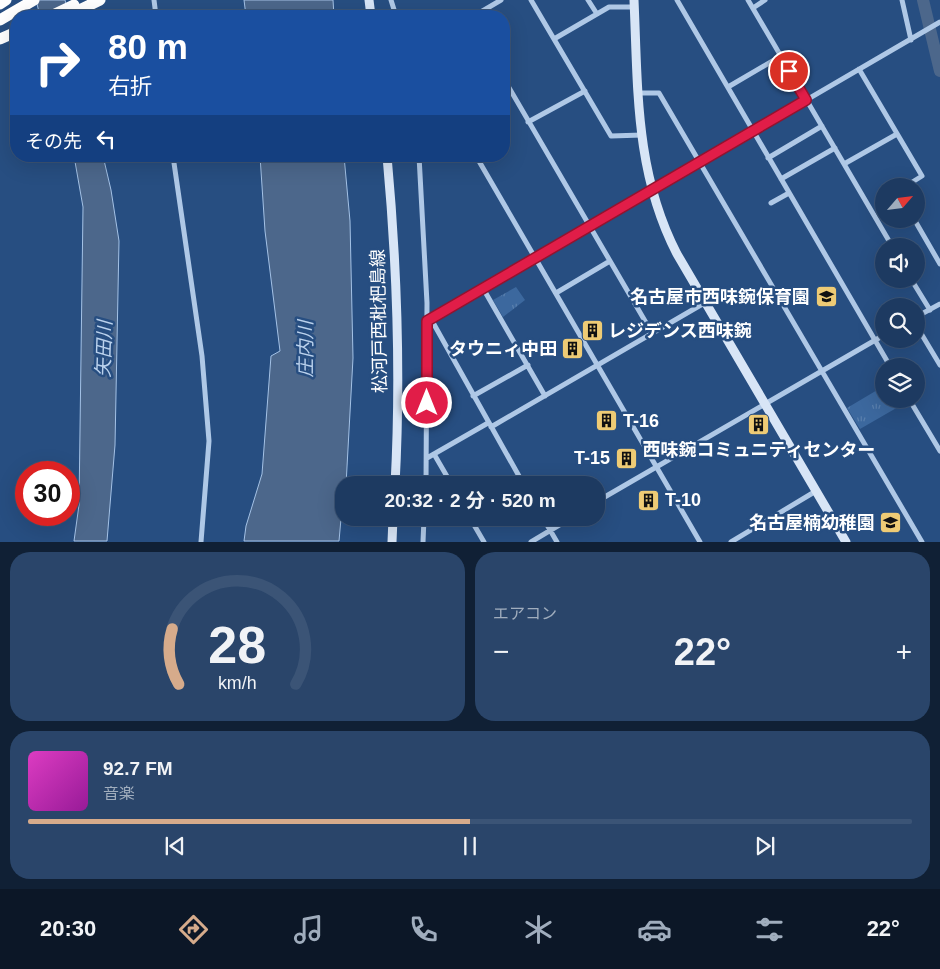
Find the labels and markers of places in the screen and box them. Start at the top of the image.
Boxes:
pin [768,50,810,92]
school or university icon: 名古屋市西味鋺保育園 [814,285,838,309]
place label: 名古屋市西味鋺保育園 [630,287,810,307]
building icon: レジデンス西味鋺 [580,319,604,343]
place label: レジデンス西味鋺 [608,321,752,341]
building icon: タウニィ中田 [561,337,585,361]
place label: タウニィ中田 [449,339,557,359]
building icon: T-16 [595,409,619,433]
place label: T-16 [623,411,659,431]
building icon: 西味鋺コミュニティセンター [747,413,771,437]
place label: 西味鋺コミュニティセンター [643,440,875,460]
building icon: T-15 [614,446,638,470]
place label: T-15 [574,448,610,468]
building icon: T-10 [637,488,661,512]
place label: T-10 [665,490,701,510]
school or university icon: 名古屋楠幼稚園 [879,511,903,535]
place label: 名古屋楠幼稚園 [749,513,875,533]

